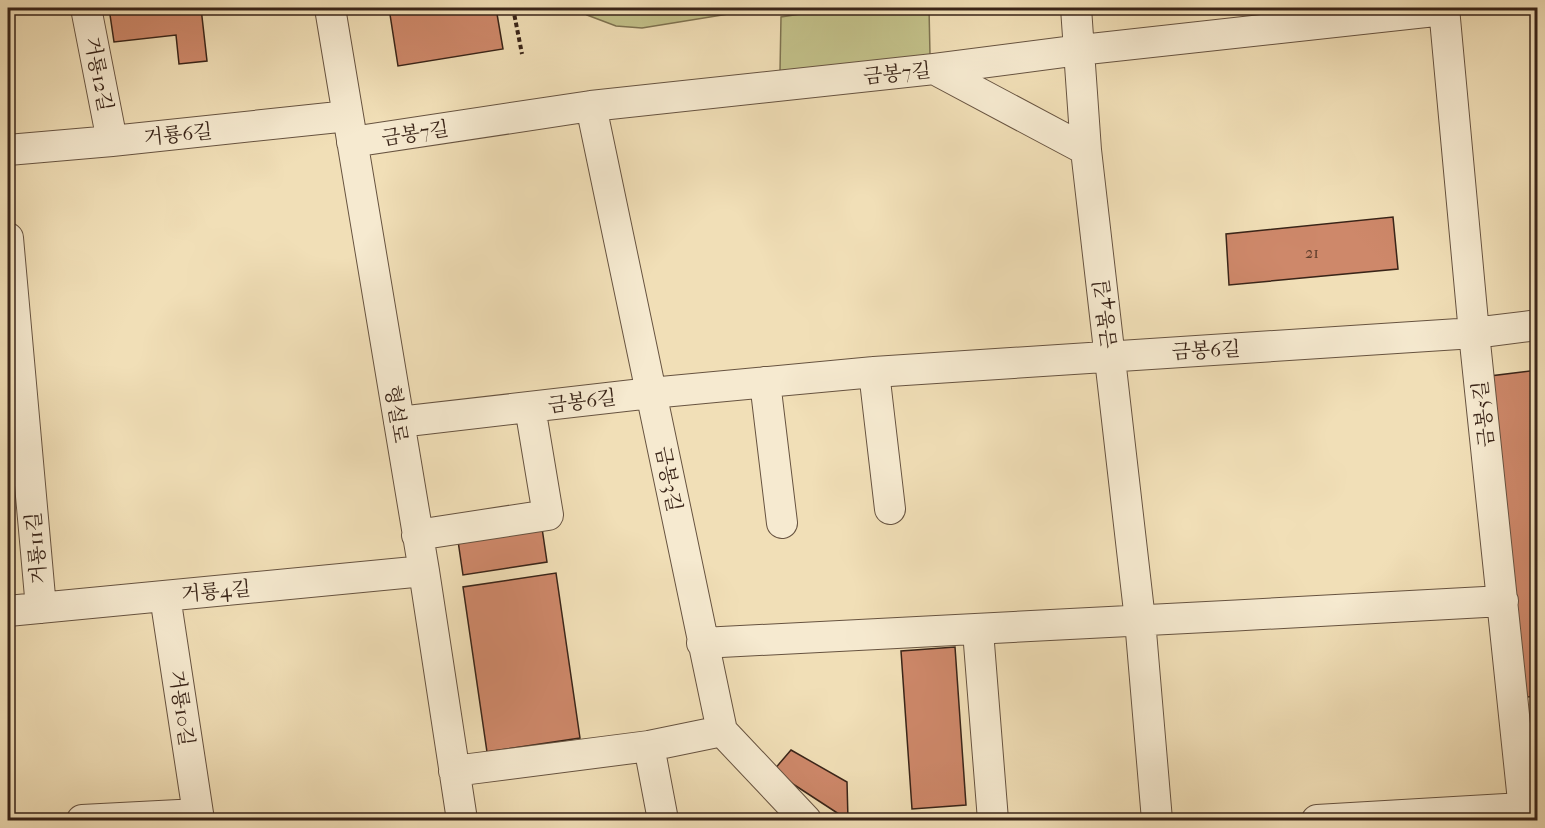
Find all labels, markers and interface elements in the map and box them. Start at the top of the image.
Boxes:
street label: 거룡12길 [80,35,117,113]
street label: 금봉7길 [862,59,932,88]
street label: 금봉7길 [380,117,450,150]
street label: 거룡6길 [143,119,213,150]
house number: 21 [1305,243,1319,262]
street label: 금봉4길 [1090,278,1121,350]
street label: 금봉6길 [1171,337,1241,364]
street label: 금봉5길 [1469,380,1498,448]
street label: 형설로 [381,384,412,445]
street label: 금봉6길 [547,386,618,417]
street label: 금봉3길 [651,444,686,514]
street label: 거룡11길 [22,511,51,585]
street label: 거룡4길 [180,577,252,606]
street label: 거룡10길 [165,669,198,747]

